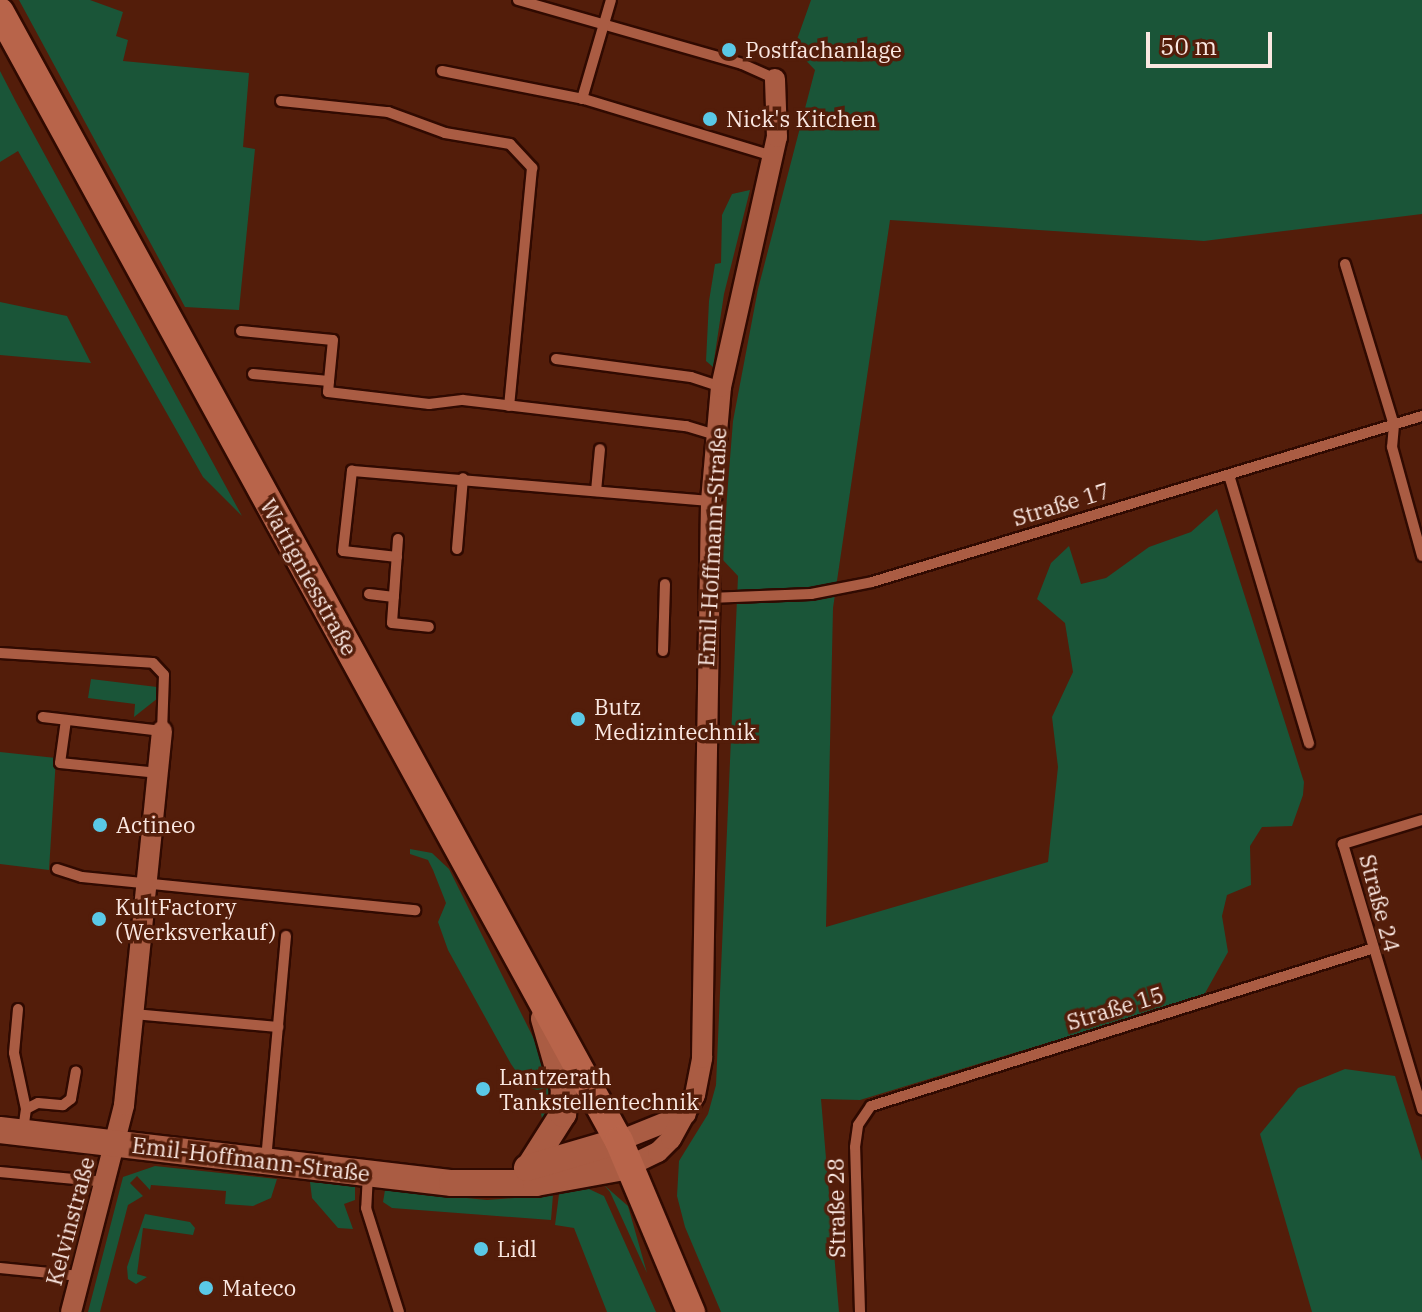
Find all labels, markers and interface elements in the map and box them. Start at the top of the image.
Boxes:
scale bar [1150,16,1276,66]
text: 50 m [1160,30,1217,62]
place label: Postfachanlage [745,37,902,63]
marker: Postfachanlage [720,41,738,59]
place label: Nick's Kitchen [726,106,877,132]
marker: Nick's Kitchen [701,110,719,128]
street label: Emil-Hoffmann-Straße [693,427,731,667]
street label: Straße 17 [1009,477,1113,531]
street label: Wattigniesstraße [255,494,363,660]
place label: Butz Medizintechnik [594,693,756,744]
marker: Butz Medizintechnik [569,710,587,728]
place label: Actineo [116,812,195,838]
marker: Actineo [91,816,109,834]
street label: Straße 24 [1354,851,1406,955]
place label: KultFactory (Werksverkauf) [115,893,276,944]
marker: KultFactory (Werksverkauf) [90,910,108,928]
street label: Straße 15 [1063,981,1167,1035]
place label: Lantzerath Tankstellentechnik [499,1063,699,1114]
marker: Lantzerath Tankstellentechnik [474,1080,492,1098]
street label: Emil-Hoffmann-Straße [131,1131,371,1187]
street label: Kelvinstraße [40,1154,100,1288]
street label: Straße 28 [822,1158,850,1258]
place label: Lidl [497,1236,537,1262]
marker: Lidl [472,1240,490,1258]
place label: Mateco [222,1275,296,1301]
marker: Mateco [197,1279,215,1297]

